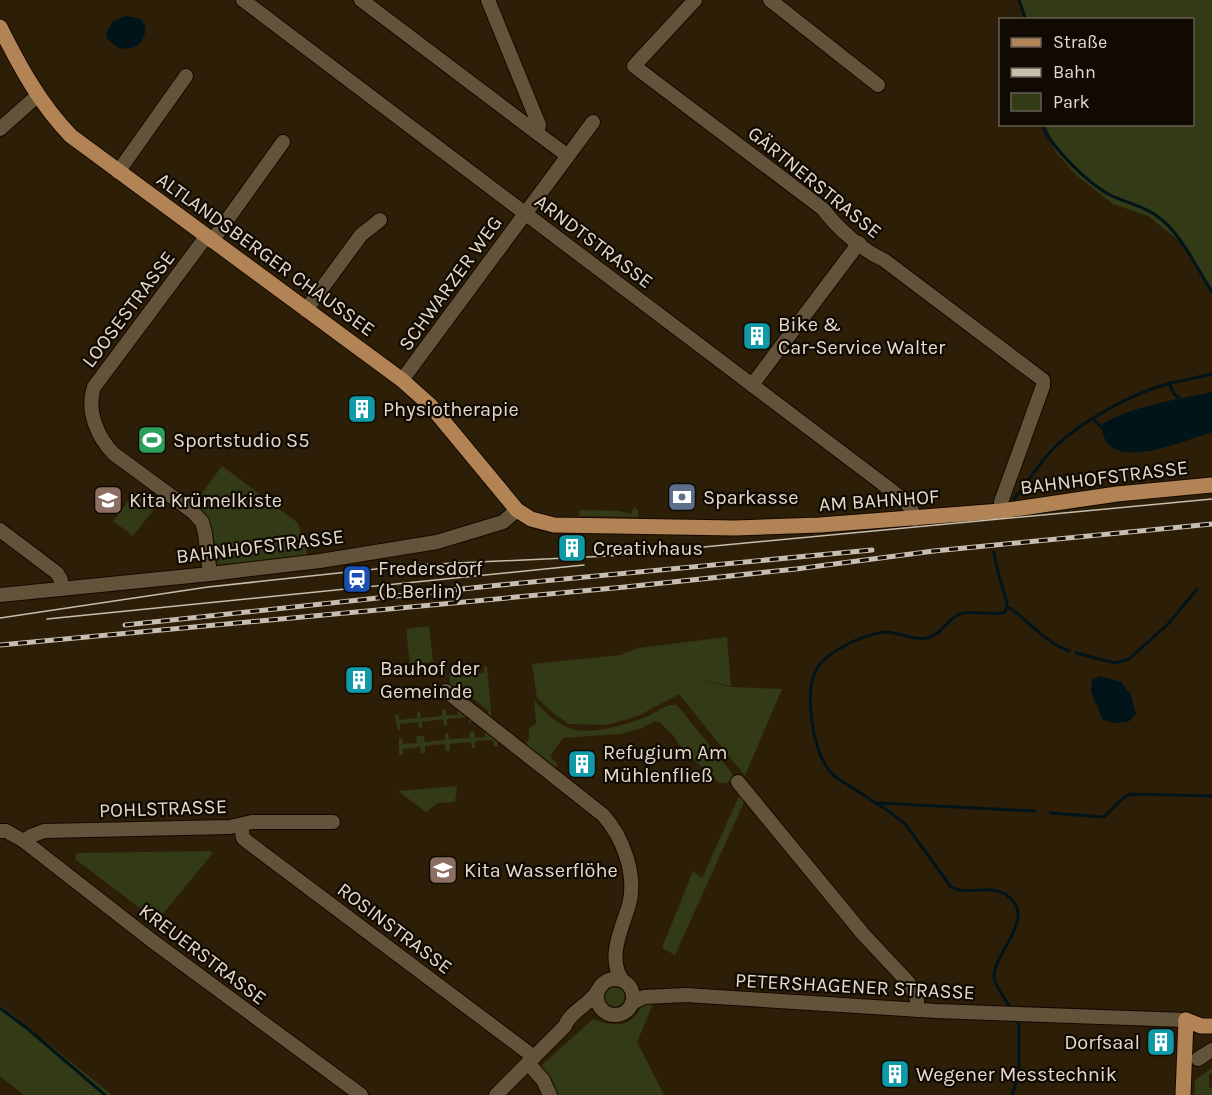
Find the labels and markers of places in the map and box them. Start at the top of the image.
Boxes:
place label: Bike & Car-Service Walter [778,313,946,359]
building icon: Bike & Car-Service Walter [741,320,773,352]
building icon: Physiotherapie [346,393,378,425]
place label: Physiotherapie [383,398,519,421]
sports icon: Sportstudio S5 [136,424,168,456]
place label: Sportstudio S5 [173,429,309,452]
bank icon: Sparkasse [666,481,698,513]
school or university icon: Kita Krümelkiste [92,484,124,516]
place label: Sparkasse [703,486,799,509]
place label: Kita Krümelkiste [129,489,282,512]
building icon: Creativhaus [556,532,588,564]
place label: Creativhaus [593,537,703,560]
place label: Fredersdorf (b Berlin) [378,557,483,603]
station icon: Fredersdorf (b Berlin) [341,563,373,595]
place label: Bauhof der Gemeinde [380,657,480,703]
building icon: Bauhof der Gemeinde [343,664,375,696]
place label: Refugium Am Mühlenfließ [603,741,728,787]
building icon: Refugium Am Mühlenfließ [566,748,598,780]
school or university icon: Kita Wasserflöhe [427,854,459,886]
place label: Kita Wasserflöhe [464,859,618,882]
building icon: Dorfsaal [1145,1026,1177,1058]
place label: Dorfsaal [1064,1031,1140,1054]
building icon: Wegener Messtechnik [879,1058,911,1090]
place label: Wegener Messtechnik [916,1063,1117,1086]

